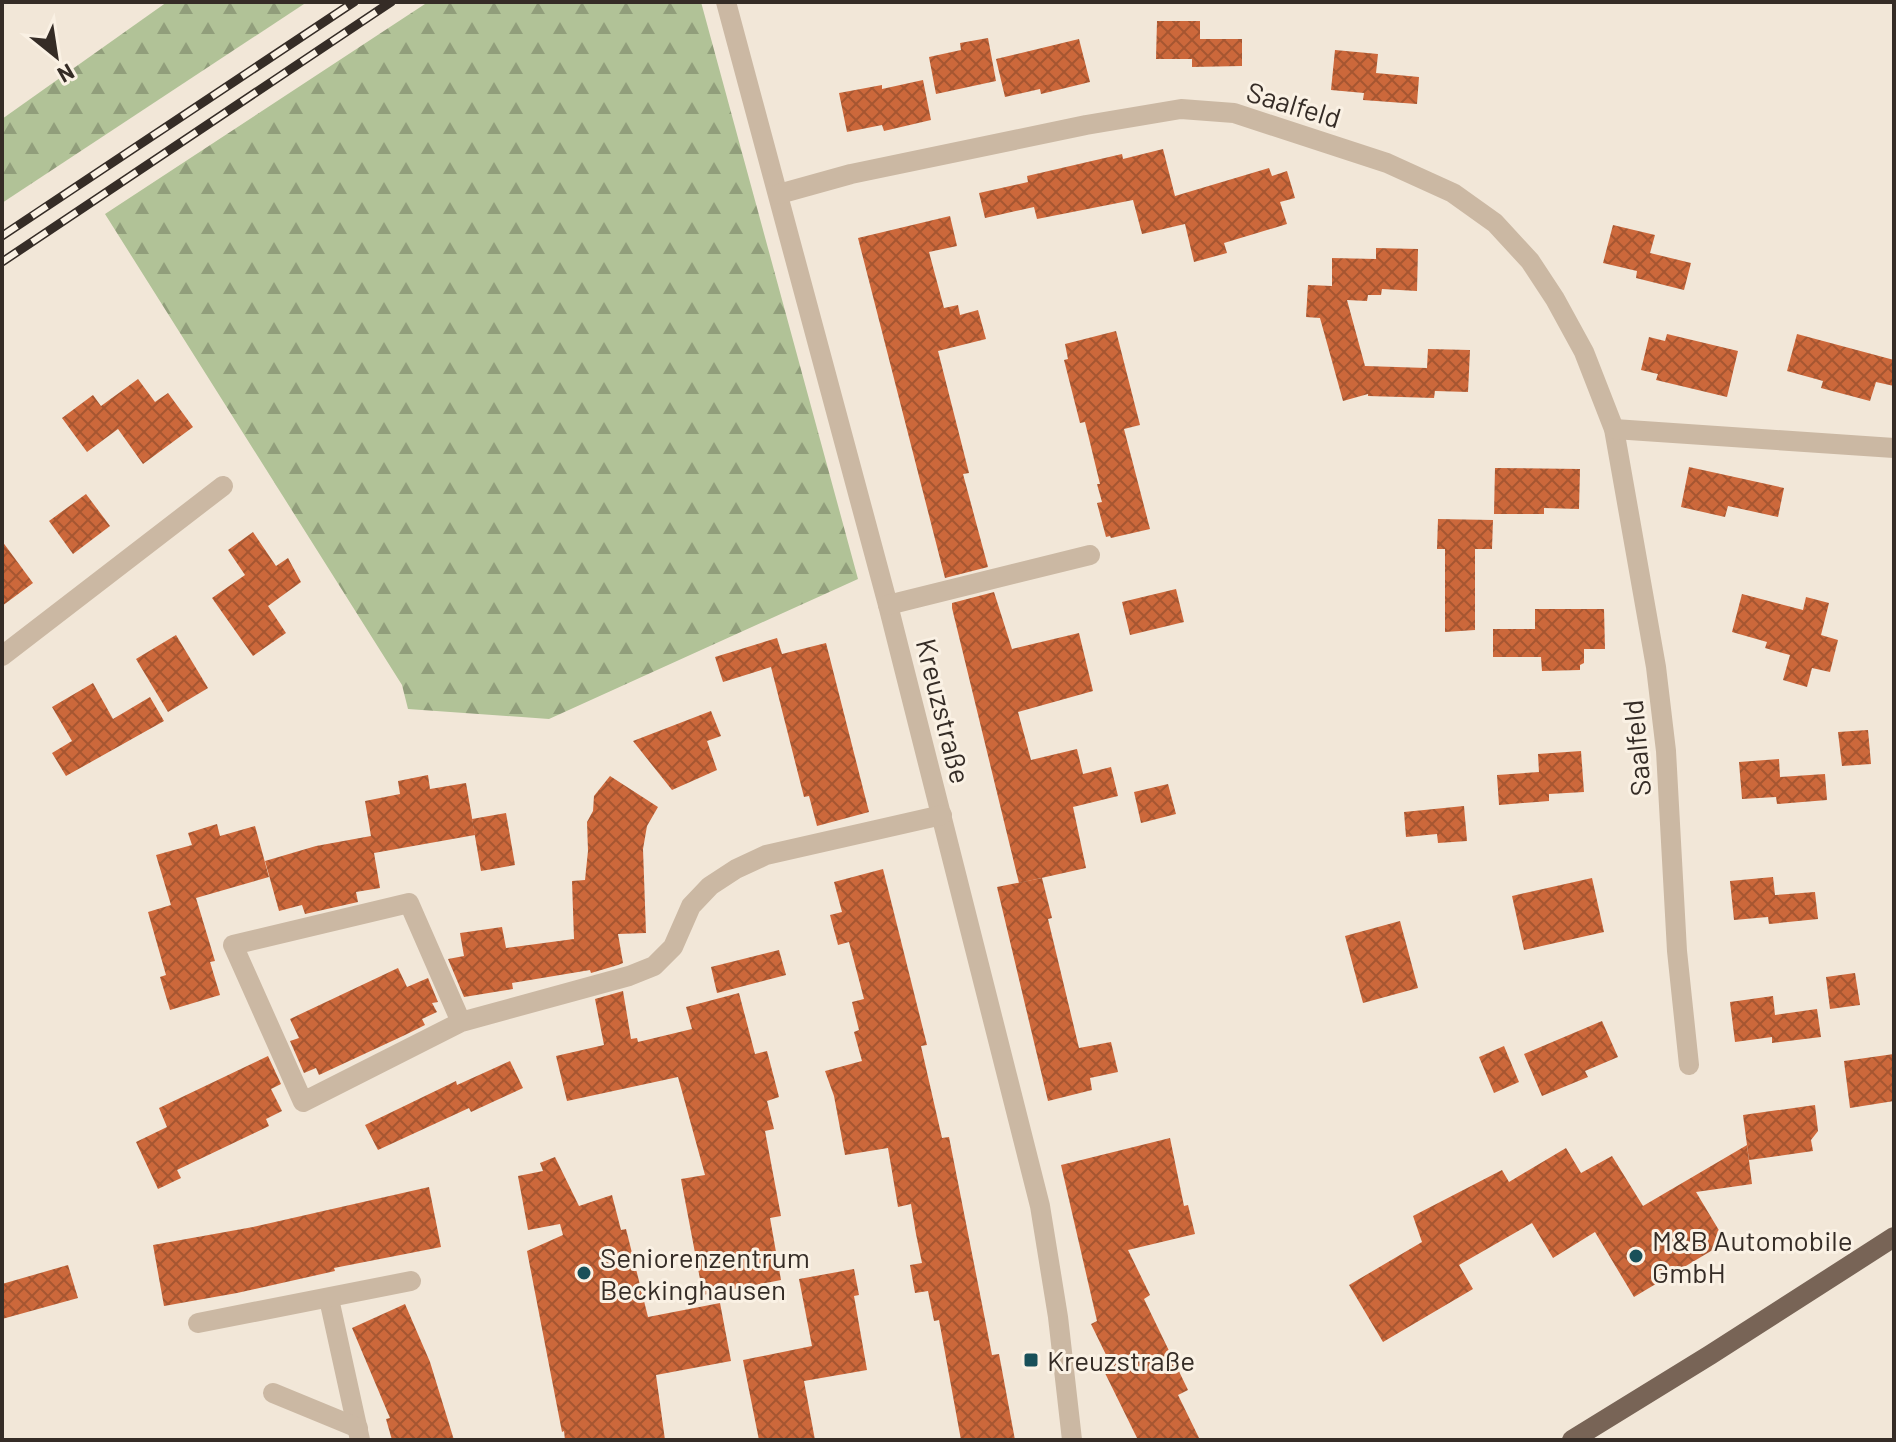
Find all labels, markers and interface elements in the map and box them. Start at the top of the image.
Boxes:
north arrow [16,16,96,96]
text: N [54,59,79,89]
street label: Saalfeld [1243,74,1345,134]
street label: Kreuzstraße [910,635,978,787]
street label: Saalfeld [1615,698,1657,798]
place label: M&B Automobile GmbH [1652,1223,1853,1289]
place label: Seniorenzentrum Beckinghausen [600,1240,810,1306]
marker: M&B Automobile GmbH [1627,1247,1645,1265]
marker: Seniorenzentrum Beckinghausen [575,1264,593,1282]
place label: Kreuzstraße [1047,1343,1195,1377]
marker: Kreuzstraße [1022,1351,1040,1369]

